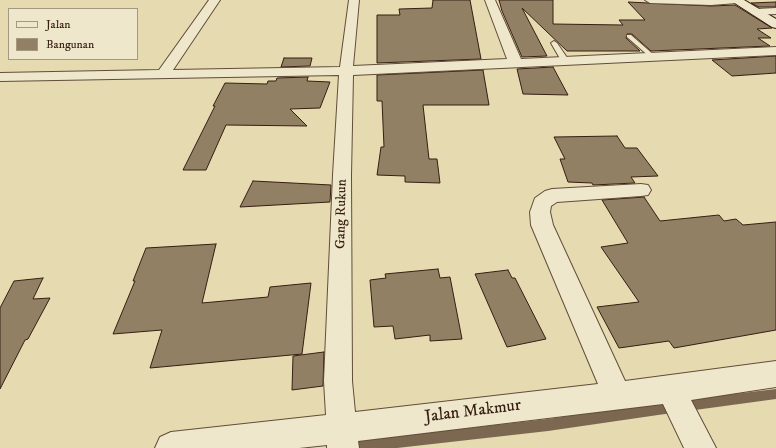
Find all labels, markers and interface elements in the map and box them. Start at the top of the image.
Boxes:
legend [8,8,138,60]
text: Jalan [46,17,71,32]
text: Bangunan [46,37,94,52]
street label: Gang Rukun [333,179,351,249]
street label: Jalan Makmur [424,396,522,428]

